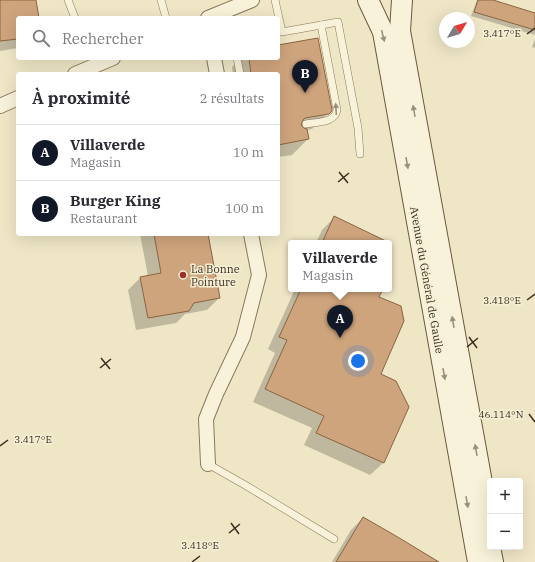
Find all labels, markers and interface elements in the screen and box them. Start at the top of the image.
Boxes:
north arrow [439,12,475,48]
search box [16,16,280,60]
icon: search [30,27,52,49]
text: 3.417°E [483,27,521,40]
text: Rechercher [62,29,143,48]
one-way arrow [381,29,387,42]
pin: B [292,60,318,93]
text: À proximité [32,87,130,109]
text: 2 résultats [200,90,264,107]
one-way arrow [333,102,339,115]
one-way arrow [411,105,417,117]
text: Villaverde [70,135,145,154]
text: A [40,144,50,161]
text: 10 m [233,144,264,161]
text: Magasin [70,154,121,171]
one-way arrow [404,157,410,170]
text: Burger King [70,191,160,210]
text: B [40,200,50,217]
text: 100 m [225,200,264,217]
street label: Avenue du Général de Gaulle [407,205,447,355]
text: Restaurant [70,210,137,227]
popup [288,240,392,292]
text: Villaverde [302,248,378,267]
place label: La Bonne Pointure [191,262,240,289]
text: Magasin [302,267,354,284]
marker: La Bonne Pointure [178,270,188,280]
text: 3.418°E [483,294,521,307]
pin: A [327,305,353,338]
one-way arrow [449,315,455,328]
your location [348,351,368,371]
one-way arrow [441,368,447,380]
text: 46.114°N [478,408,524,421]
text: 3.417°E [14,433,52,446]
one-way arrow [473,443,479,456]
map controls [487,478,523,550]
button: + [487,478,523,514]
one-way arrow [464,496,470,508]
button: − [487,514,523,550]
text: 3.418°E [181,539,219,552]

